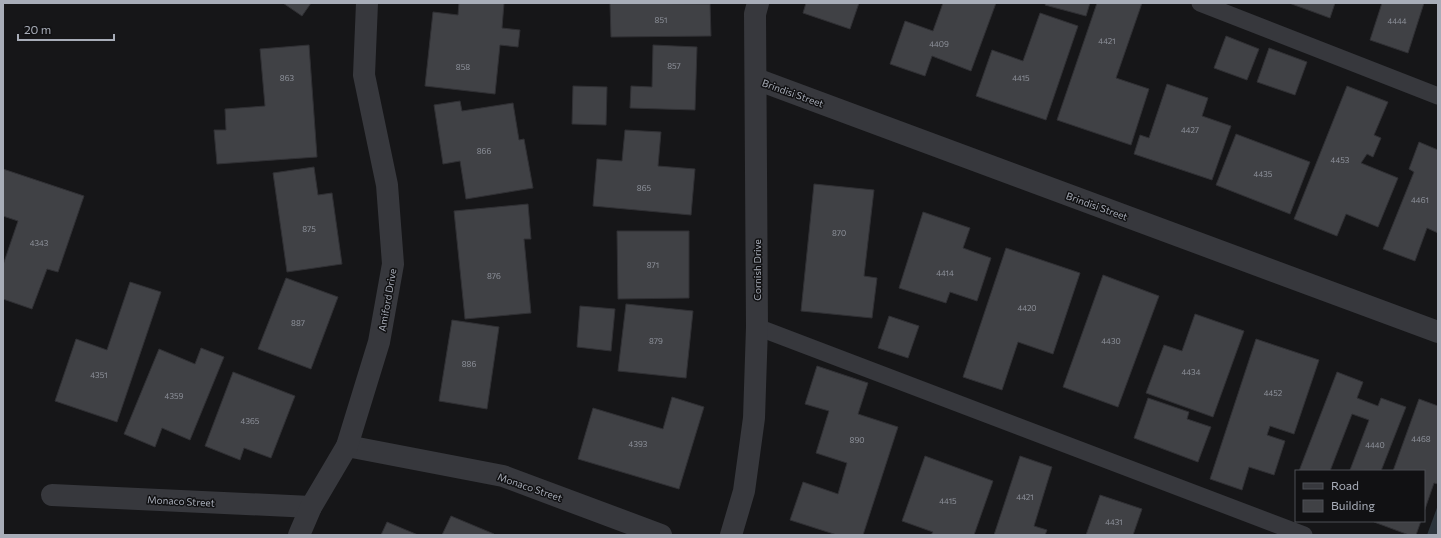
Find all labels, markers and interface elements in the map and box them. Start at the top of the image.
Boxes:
house number: 851 [655,15,667,25]
scale bar [18,16,114,42]
house number: 4444 [1387,16,1407,26]
text: 20 m [24,22,51,36]
house number: 4421 [1098,36,1116,46]
house number: 4409 [929,39,949,49]
house number: 857 [667,61,681,71]
house number: 858 [456,62,470,72]
house number: 863 [280,73,295,83]
house number: 4415 [1012,73,1030,83]
street label: Brindisi Street [761,76,825,110]
house number: 4427 [1181,125,1199,135]
house number: 866 [477,146,491,156]
house number: 4453 [1331,155,1350,165]
house number: 4435 [1254,169,1273,179]
house number: 865 [637,183,652,193]
street label: Brindisi Street [1065,189,1129,223]
house number: 4461 [1411,195,1429,205]
house number: 875 [302,224,316,234]
house number: 870 [832,228,846,238]
house number: 4343 [30,238,49,248]
street label: Cornish Drive [751,239,763,301]
house number: 871 [647,260,659,270]
street label: Amiford Drive [376,268,398,332]
house number: 4414 [936,268,954,278]
house number: 876 [487,271,501,281]
house number: 4420 [1017,303,1037,313]
house number: 887 [291,318,305,328]
house number: 879 [649,336,663,346]
house number: 4430 [1101,336,1121,346]
house number: 886 [462,359,476,369]
house number: 4434 [1182,367,1201,377]
house number: 4351 [90,370,108,380]
house number: 4452 [1264,388,1283,398]
house number: 4359 [165,391,184,401]
house number: 4365 [241,416,260,426]
house number: 4468 [1411,434,1431,444]
house number: 890 [850,435,864,445]
house number: 4393 [629,439,648,449]
house number: 4440 [1365,440,1385,450]
street label: Monaco Street [496,470,564,504]
legend [1295,470,1425,522]
text: Road [1331,478,1359,492]
house number: 4421 [1016,492,1034,502]
street label: Monaco Street [147,493,215,509]
house number: 4415 [939,496,957,506]
text: Building [1331,498,1375,512]
house number: 4431 [1105,517,1123,527]

